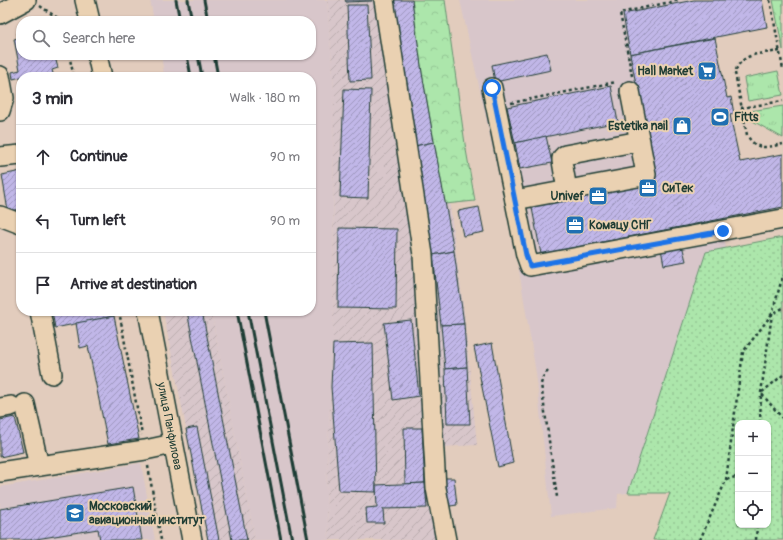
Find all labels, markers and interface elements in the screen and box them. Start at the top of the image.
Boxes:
search box [16,16,316,60]
icon: search [30,27,52,49]
text: Search here [62,29,135,48]
supermarket icon: Hall Market [696,60,718,82]
place label: Hall Market [637,64,694,79]
route start [483,79,501,97]
text: 3 min [32,88,73,109]
text: Walk · 180 m [230,90,300,106]
sports icon: Fitts [709,106,731,128]
place label: Fitts [734,110,759,125]
shop icon: Estetika nail [671,115,693,137]
place label: Estetika nail [608,119,668,134]
icon: ahead [32,146,54,168]
text: Continue [70,147,128,166]
text: 90 m [270,149,300,165]
office icon: СиТек [637,177,659,199]
place label: СиТек [662,181,694,196]
office icon: Univef [587,185,609,207]
place label: Univef [551,189,584,204]
icon: left [32,210,54,232]
text: Turn left [70,211,126,230]
text: 90 m [270,213,300,229]
office icon: Комацу СНГ [564,214,586,236]
place label: Комацу СНГ [589,218,652,233]
route end [714,222,732,240]
icon: arrive [32,274,54,296]
text: Arrive at destination [70,275,197,294]
street label: улица Панфилова [153,380,185,472]
map controls [735,420,771,528]
button: + [735,420,771,456]
button: − [735,456,771,492]
button: locate [735,492,771,528]
place label: Московский авиационный институт [89,499,205,528]
school or university icon: Московский авиационный институт [64,502,86,524]

